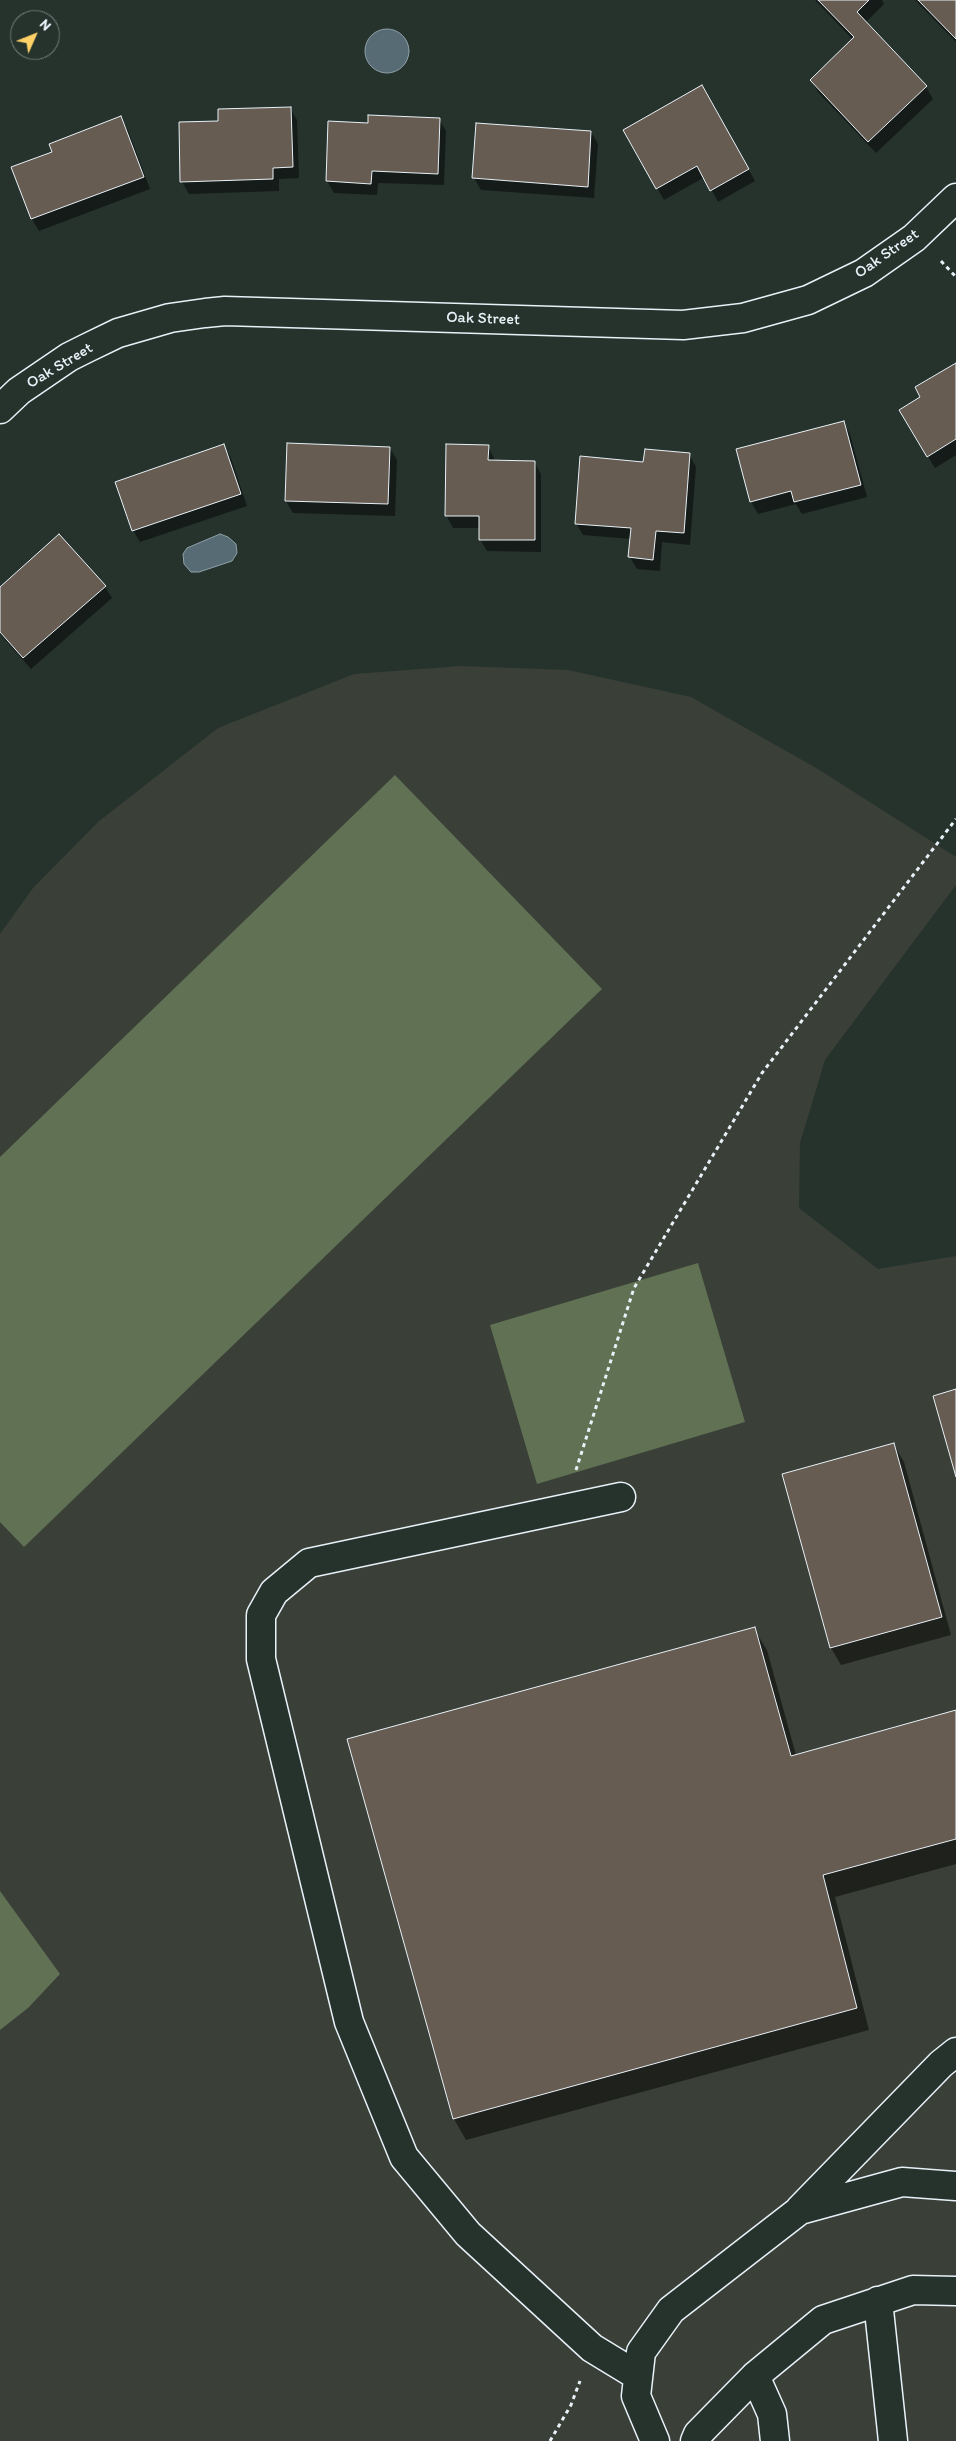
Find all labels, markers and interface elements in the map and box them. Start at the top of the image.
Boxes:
north arrow [10,10,60,60]
text: N [36,16,55,34]
street label: Oak Street [851,225,923,283]
street label: Oak Street [446,308,520,330]
street label: Oak Street [23,339,97,393]

